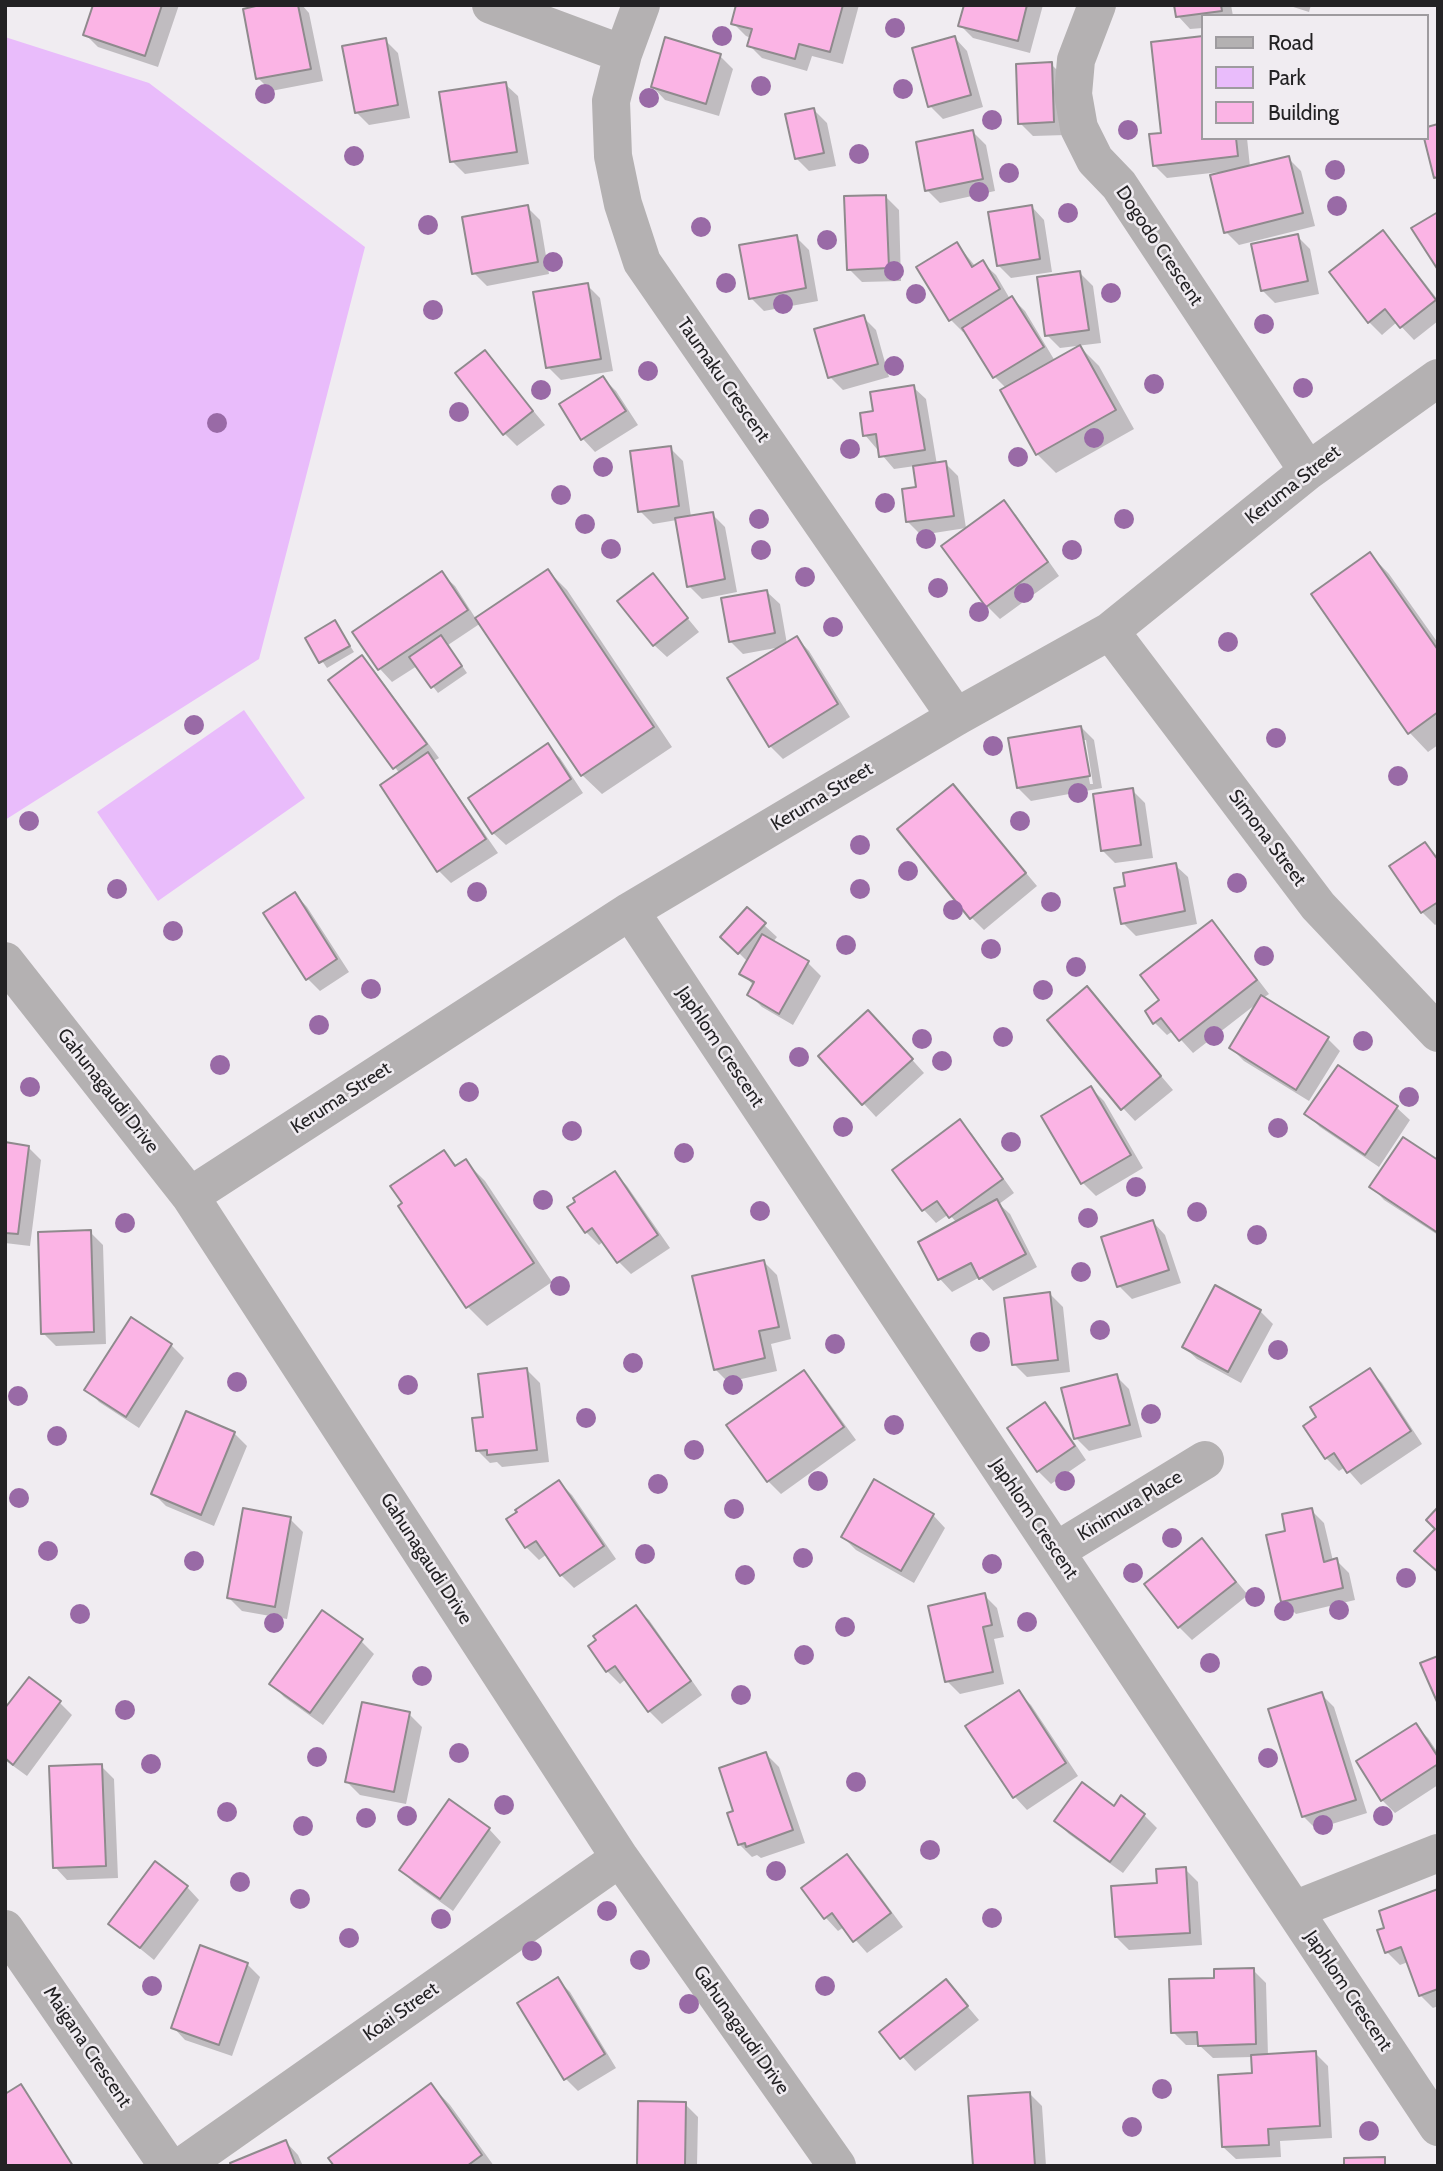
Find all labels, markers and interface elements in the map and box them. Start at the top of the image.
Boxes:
legend [1202,14,1429,140]
text: Road [1268,30,1314,55]
text: Park [1268,65,1306,90]
text: Building [1268,100,1339,125]
street label: Dogodo Crescent [1111,182,1207,310]
street label: Taumaku Crescent [672,313,774,447]
street label: Keruma Street [1241,441,1345,529]
street label: Keruma Street [767,758,877,836]
street label: Simona Street [1223,785,1311,891]
street label: Japhlom Crescent [671,982,769,1112]
street label: Gahunagaudi Drive [52,1024,164,1158]
street label: Keruma Street [287,1057,395,1139]
street label: Japhlom Crescent [985,1454,1083,1584]
street label: Kinimura Place [1073,1466,1187,1546]
street label: Gahunagaudi Drive [375,1489,477,1629]
street label: Japhlom Crescent [1299,1926,1397,2056]
street label: Gahunagaudi Drive [688,1961,794,2099]
street label: Koai Street [359,1978,443,2046]
street label: Maigana Crescent [38,1982,136,2112]

